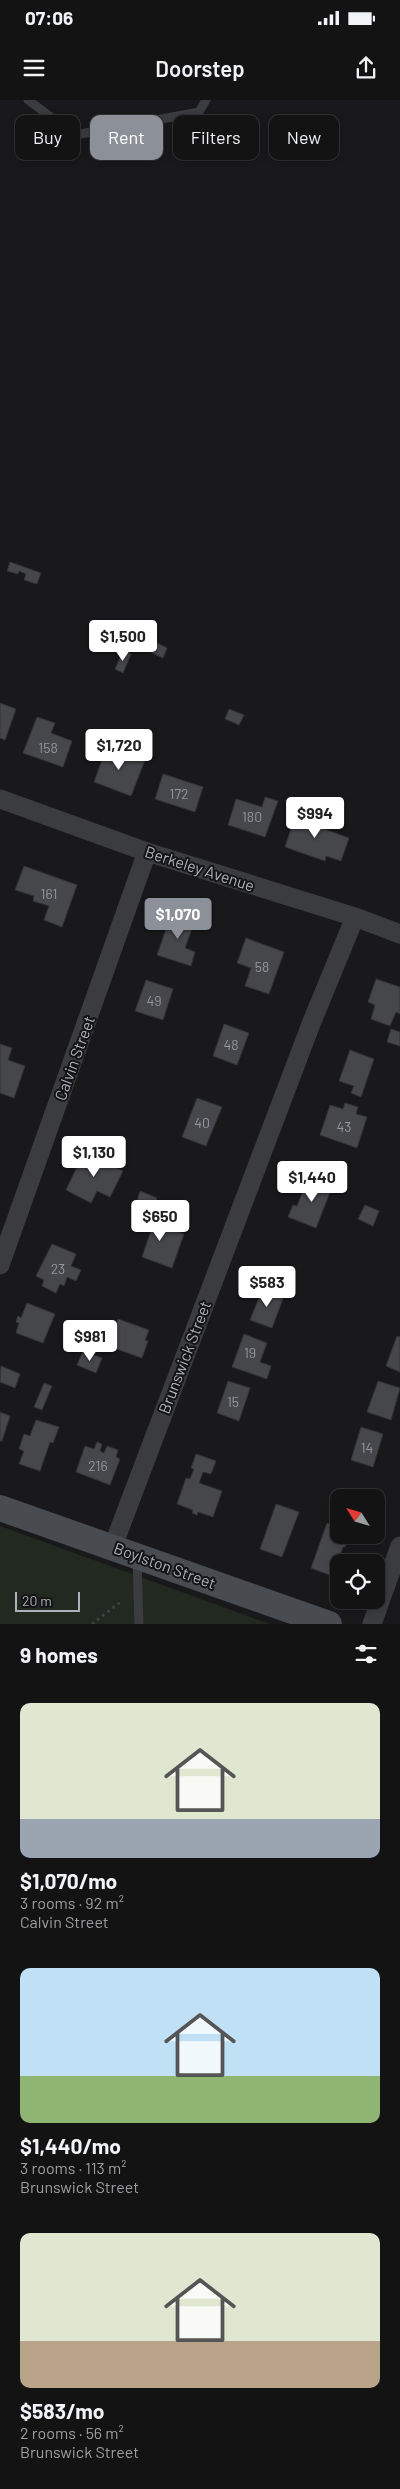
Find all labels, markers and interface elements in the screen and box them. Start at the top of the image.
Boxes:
text: 07:06 [25,6,73,29]
icon: menu [20,54,48,82]
icon: share [352,54,380,82]
text: Doorstep [155,55,245,81]
chip: Buy [15,115,80,160]
chip: Rent [90,115,163,160]
chip: Filters [173,115,259,160]
chip: New [269,115,339,160]
pin: $1,500 [82,620,164,662]
text: $1,500 [100,626,146,645]
pin: $1,720 [78,728,160,771]
text: $1,720 [96,735,142,754]
house number: 158 [38,739,58,756]
house number: 172 [169,785,189,802]
pin: $994 [285,796,345,839]
text: $994 [297,803,333,822]
house number: 180 [242,808,262,825]
street label: Berkeley Avenue [143,841,257,895]
house number: 161 [41,885,57,902]
pin: $1,070 [137,898,219,940]
text: $1,070 [156,904,200,923]
house number: 58 [255,958,269,975]
house number: 49 [146,992,162,1009]
street label: Calvin Street [50,1013,98,1103]
house number: 48 [223,1036,239,1053]
house number: 40 [194,1114,210,1131]
house number: 43 [337,1118,351,1135]
pin: $1,130 [53,1136,135,1178]
text: $1,130 [73,1142,115,1161]
pin: $1,440 [271,1160,353,1203]
text: $1,440 [288,1167,336,1186]
pin: $650 [130,1200,190,1242]
text: $650 [142,1206,178,1225]
house number: 23 [51,1260,65,1277]
pin: $583 [237,1266,297,1308]
text: $583 [249,1272,285,1291]
street label: Brunswick Street [154,1298,214,1416]
pin: $981 [60,1320,120,1362]
text: $981 [74,1326,106,1345]
house number: 19 [244,1344,256,1361]
house number: 15 [227,1393,239,1410]
house number: 14 [361,1439,373,1456]
house number: 216 [88,1457,108,1474]
north arrow [330,1489,385,1544]
map controls [330,1489,385,1609]
street label: Boylston Street [111,1538,219,1592]
button: locate [330,1554,385,1609]
scale bar [15,1589,80,1612]
text: 20 m [22,1592,52,1609]
icon: filters [352,1640,380,1668]
text: 9 homes [20,1642,98,1667]
icon: home [155,1735,245,1825]
text: $1,070/mo [20,1868,117,1893]
text: 3 rooms · 92 m² [20,1893,124,1912]
text: Calvin Street [20,1912,109,1931]
icon: home [155,2000,245,2090]
text: $1,440/mo [20,2133,121,2158]
text: 3 rooms · 113 m² [20,2158,126,2177]
text: Brunswick Street [20,2177,139,2196]
icon: home [155,2265,245,2355]
text: $583/mo [20,2398,105,2423]
text: 2 rooms · 56 m² [20,2423,124,2442]
text: Brunswick Street [20,2442,139,2461]

